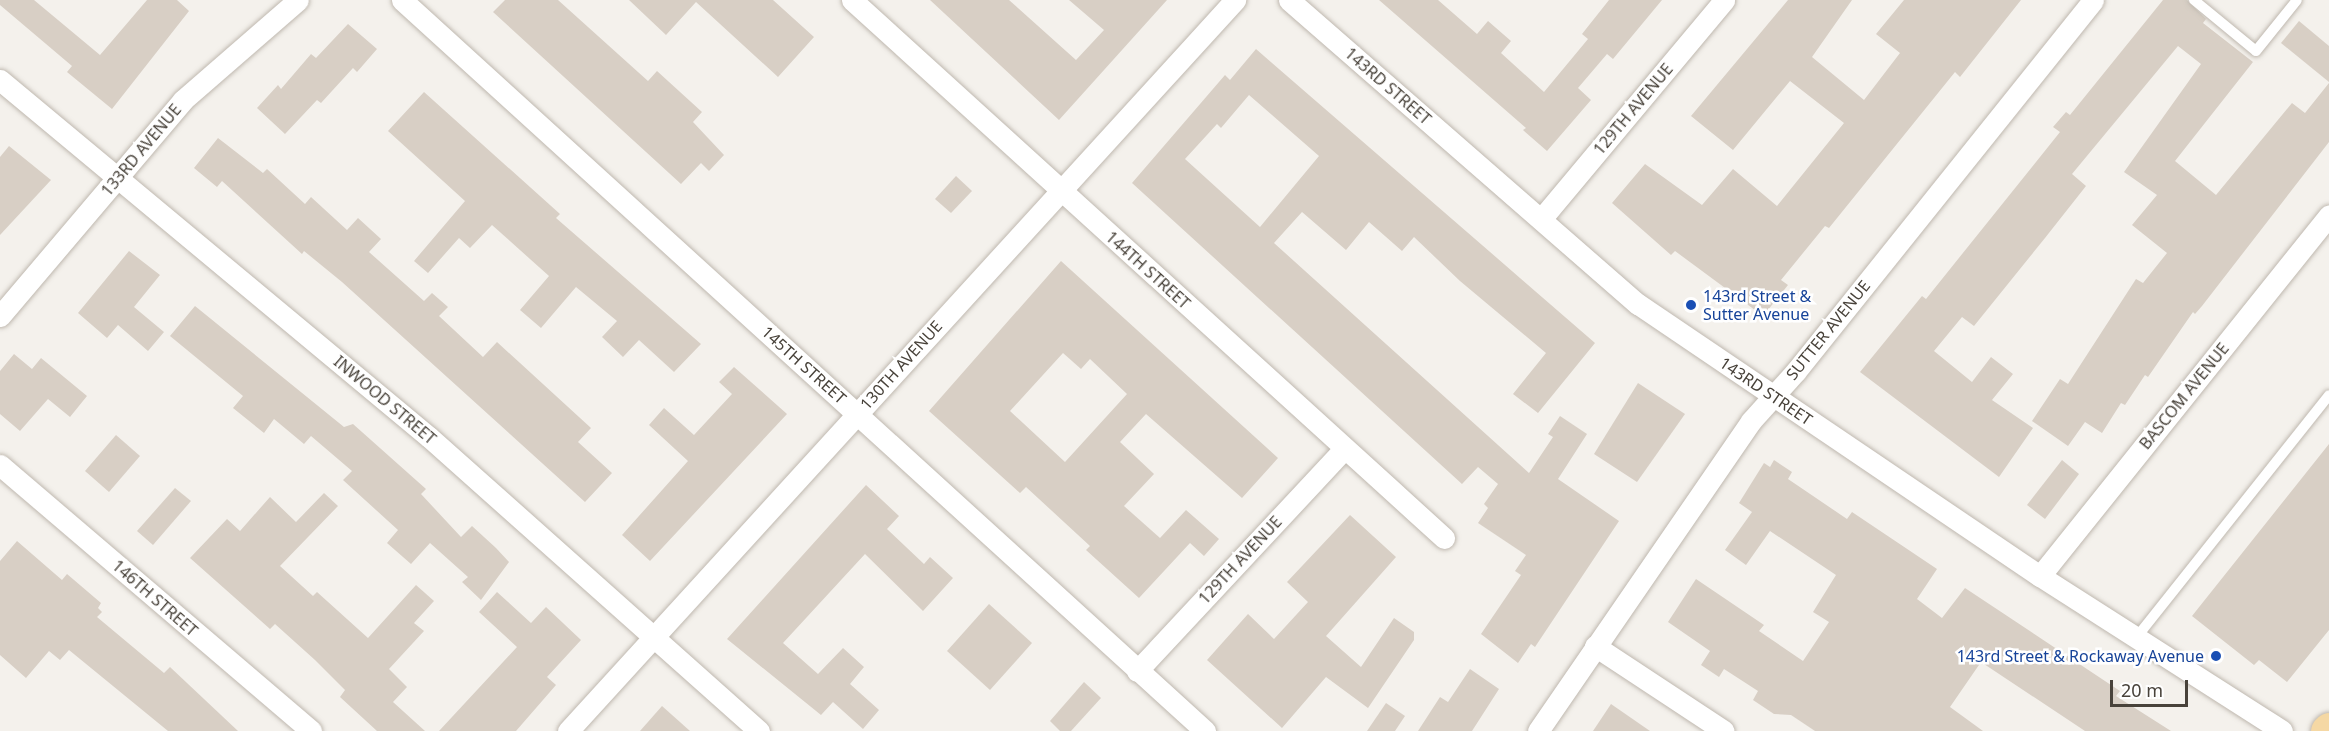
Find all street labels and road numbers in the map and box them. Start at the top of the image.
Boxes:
street label: 143RD STREET [1341,43,1435,129]
street label: 129TH AVENUE [1589,59,1677,159]
street label: 133RD AVENUE [97,100,185,200]
street label: 144TH STREET [1102,227,1194,313]
street label: SUTTER AVENUE [1782,276,1874,384]
street label: 130TH AVENUE [856,317,946,413]
street label: 145TH STREET [758,322,850,408]
street label: BASCOM AVENUE [2135,339,2233,453]
street label: INWOOD STREET [330,352,440,448]
street label: 143RD STREET [1716,353,1816,429]
street label: 129TH AVENUE [1194,512,1286,608]
street label: 146TH STREET [108,556,202,640]

